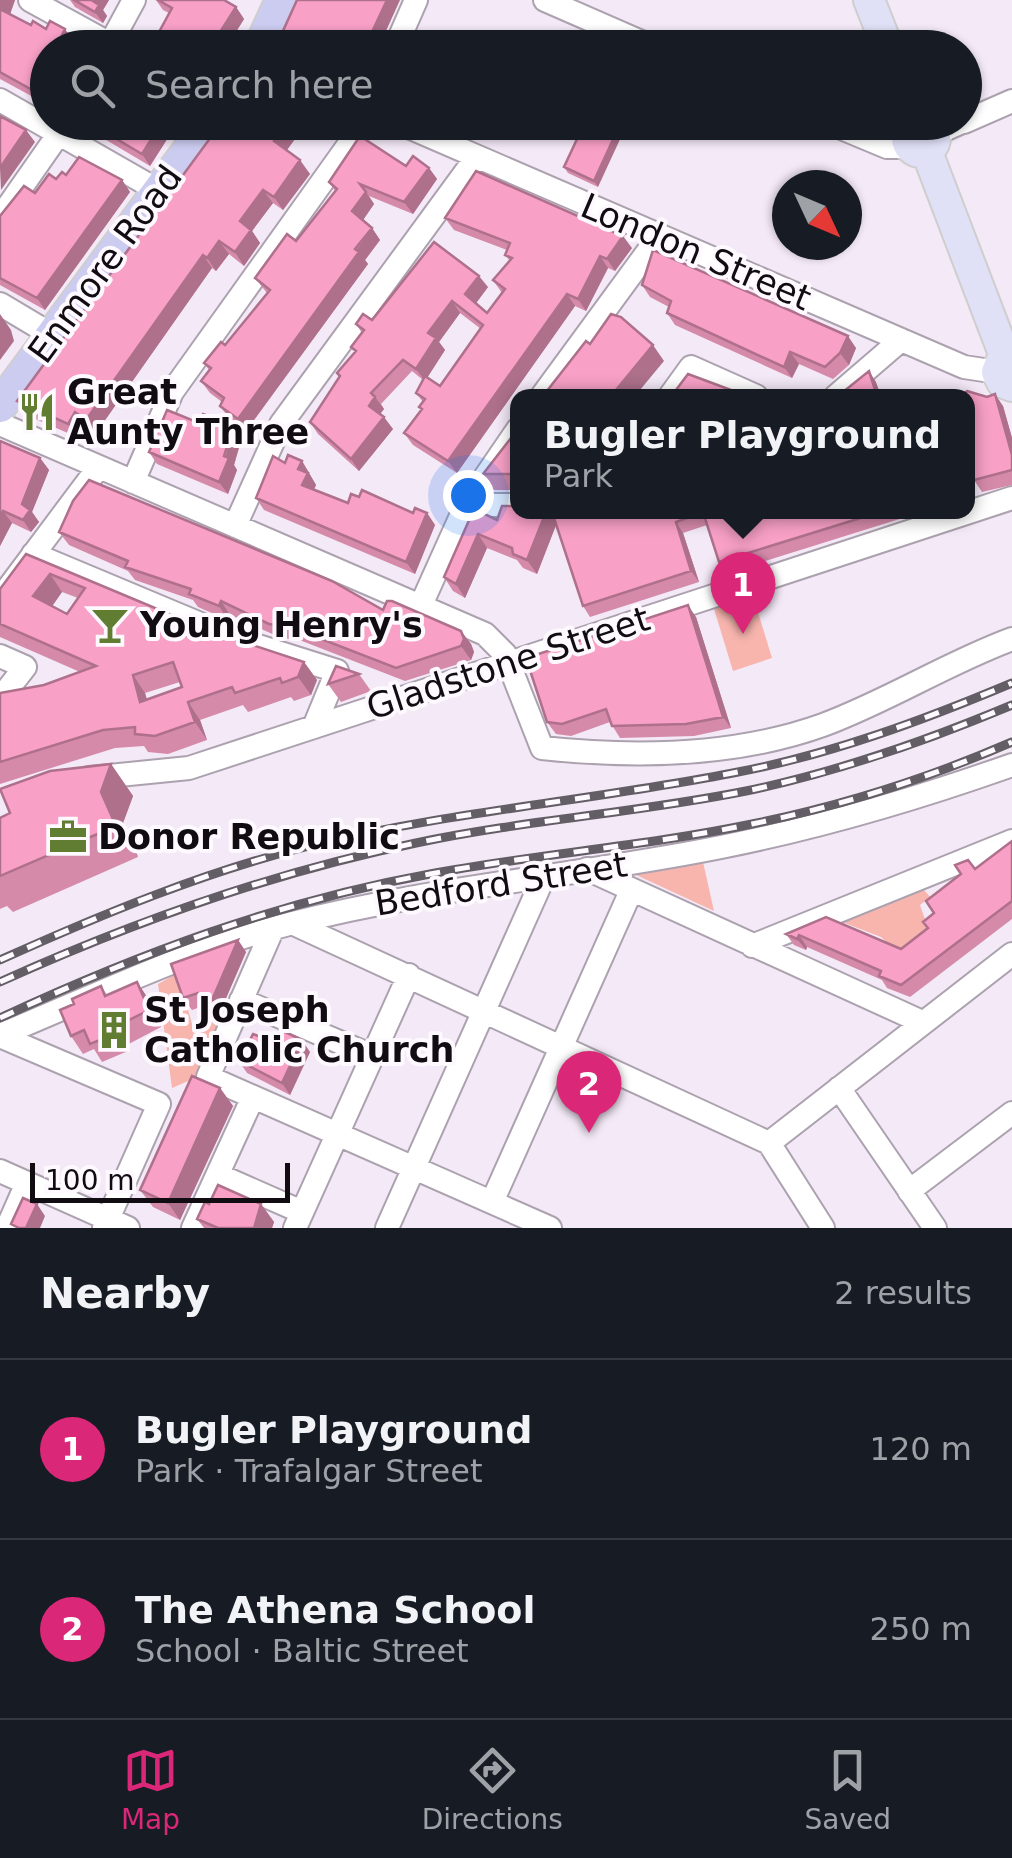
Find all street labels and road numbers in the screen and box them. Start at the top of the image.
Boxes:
street label: Enmore Road [20,158,190,370]
street label: London Street [575,186,817,318]
street label: Gladstone Street [362,598,654,728]
street label: Bedford Street [372,844,630,924]

